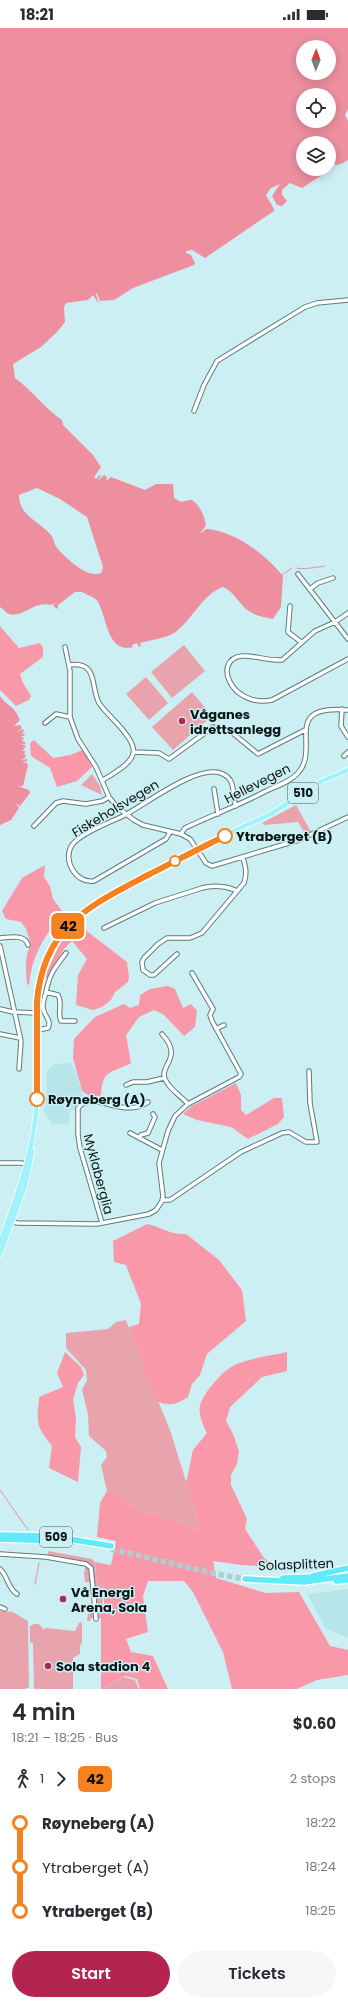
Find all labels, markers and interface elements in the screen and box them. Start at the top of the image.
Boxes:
text: 18:21 [20,4,54,25]
north arrow [296,40,336,80]
map controls [296,40,336,176]
button: locate [296,88,336,128]
button: layers [296,136,336,176]
place label: Våganes idrettsanlegg [190,705,281,739]
marker: Våganes idrettsanlegg [177,716,187,726]
street label: Hellevegen [221,759,294,808]
street label: Fiskeholsvegen [68,775,162,842]
road number: 510 [288,783,318,803]
place label: Ytraberget (B) [236,827,333,846]
marker: Ytraberget (B) [217,828,233,844]
unlabelled marker [169,855,181,867]
line badge: 42 [50,913,86,939]
text: 42 [59,916,77,936]
place label: Røyneberg (A) [48,1090,146,1109]
marker: Røyneberg (A) [29,1091,45,1107]
street label: Myklaberglia [79,1132,118,1217]
road number: 509 [40,1527,72,1547]
street label: Solasplitten [258,1554,334,1575]
place label: Vå Energi Arena, Sola [71,1583,147,1617]
marker: Vå Energi Arena, Sola [58,1594,68,1604]
place label: Sola stadion 4 [56,1657,151,1676]
marker: Sola stadion 4 [43,1661,53,1671]
text: 4 min [12,1697,76,1728]
text: $0.60 [293,1713,336,1734]
text: 18:21 – 18:25 · Bus [12,1728,118,1747]
icon: walk [12,1768,34,1790]
icon: forward [50,1768,72,1790]
text: 1 [40,1769,44,1788]
text: 42 [86,1769,104,1789]
text: 2 stops [290,1769,336,1788]
text: Røyneberg (A) [42,1813,155,1834]
text: 18:22 [306,1813,336,1832]
text: Ytraberget (A) [42,1857,150,1878]
text: 18:24 [305,1857,336,1876]
text: Ytraberget (B) [42,1901,154,1922]
text: 18:25 [305,1901,336,1920]
button: Start [12,1951,170,1997]
button: Tickets [178,1951,336,1997]

